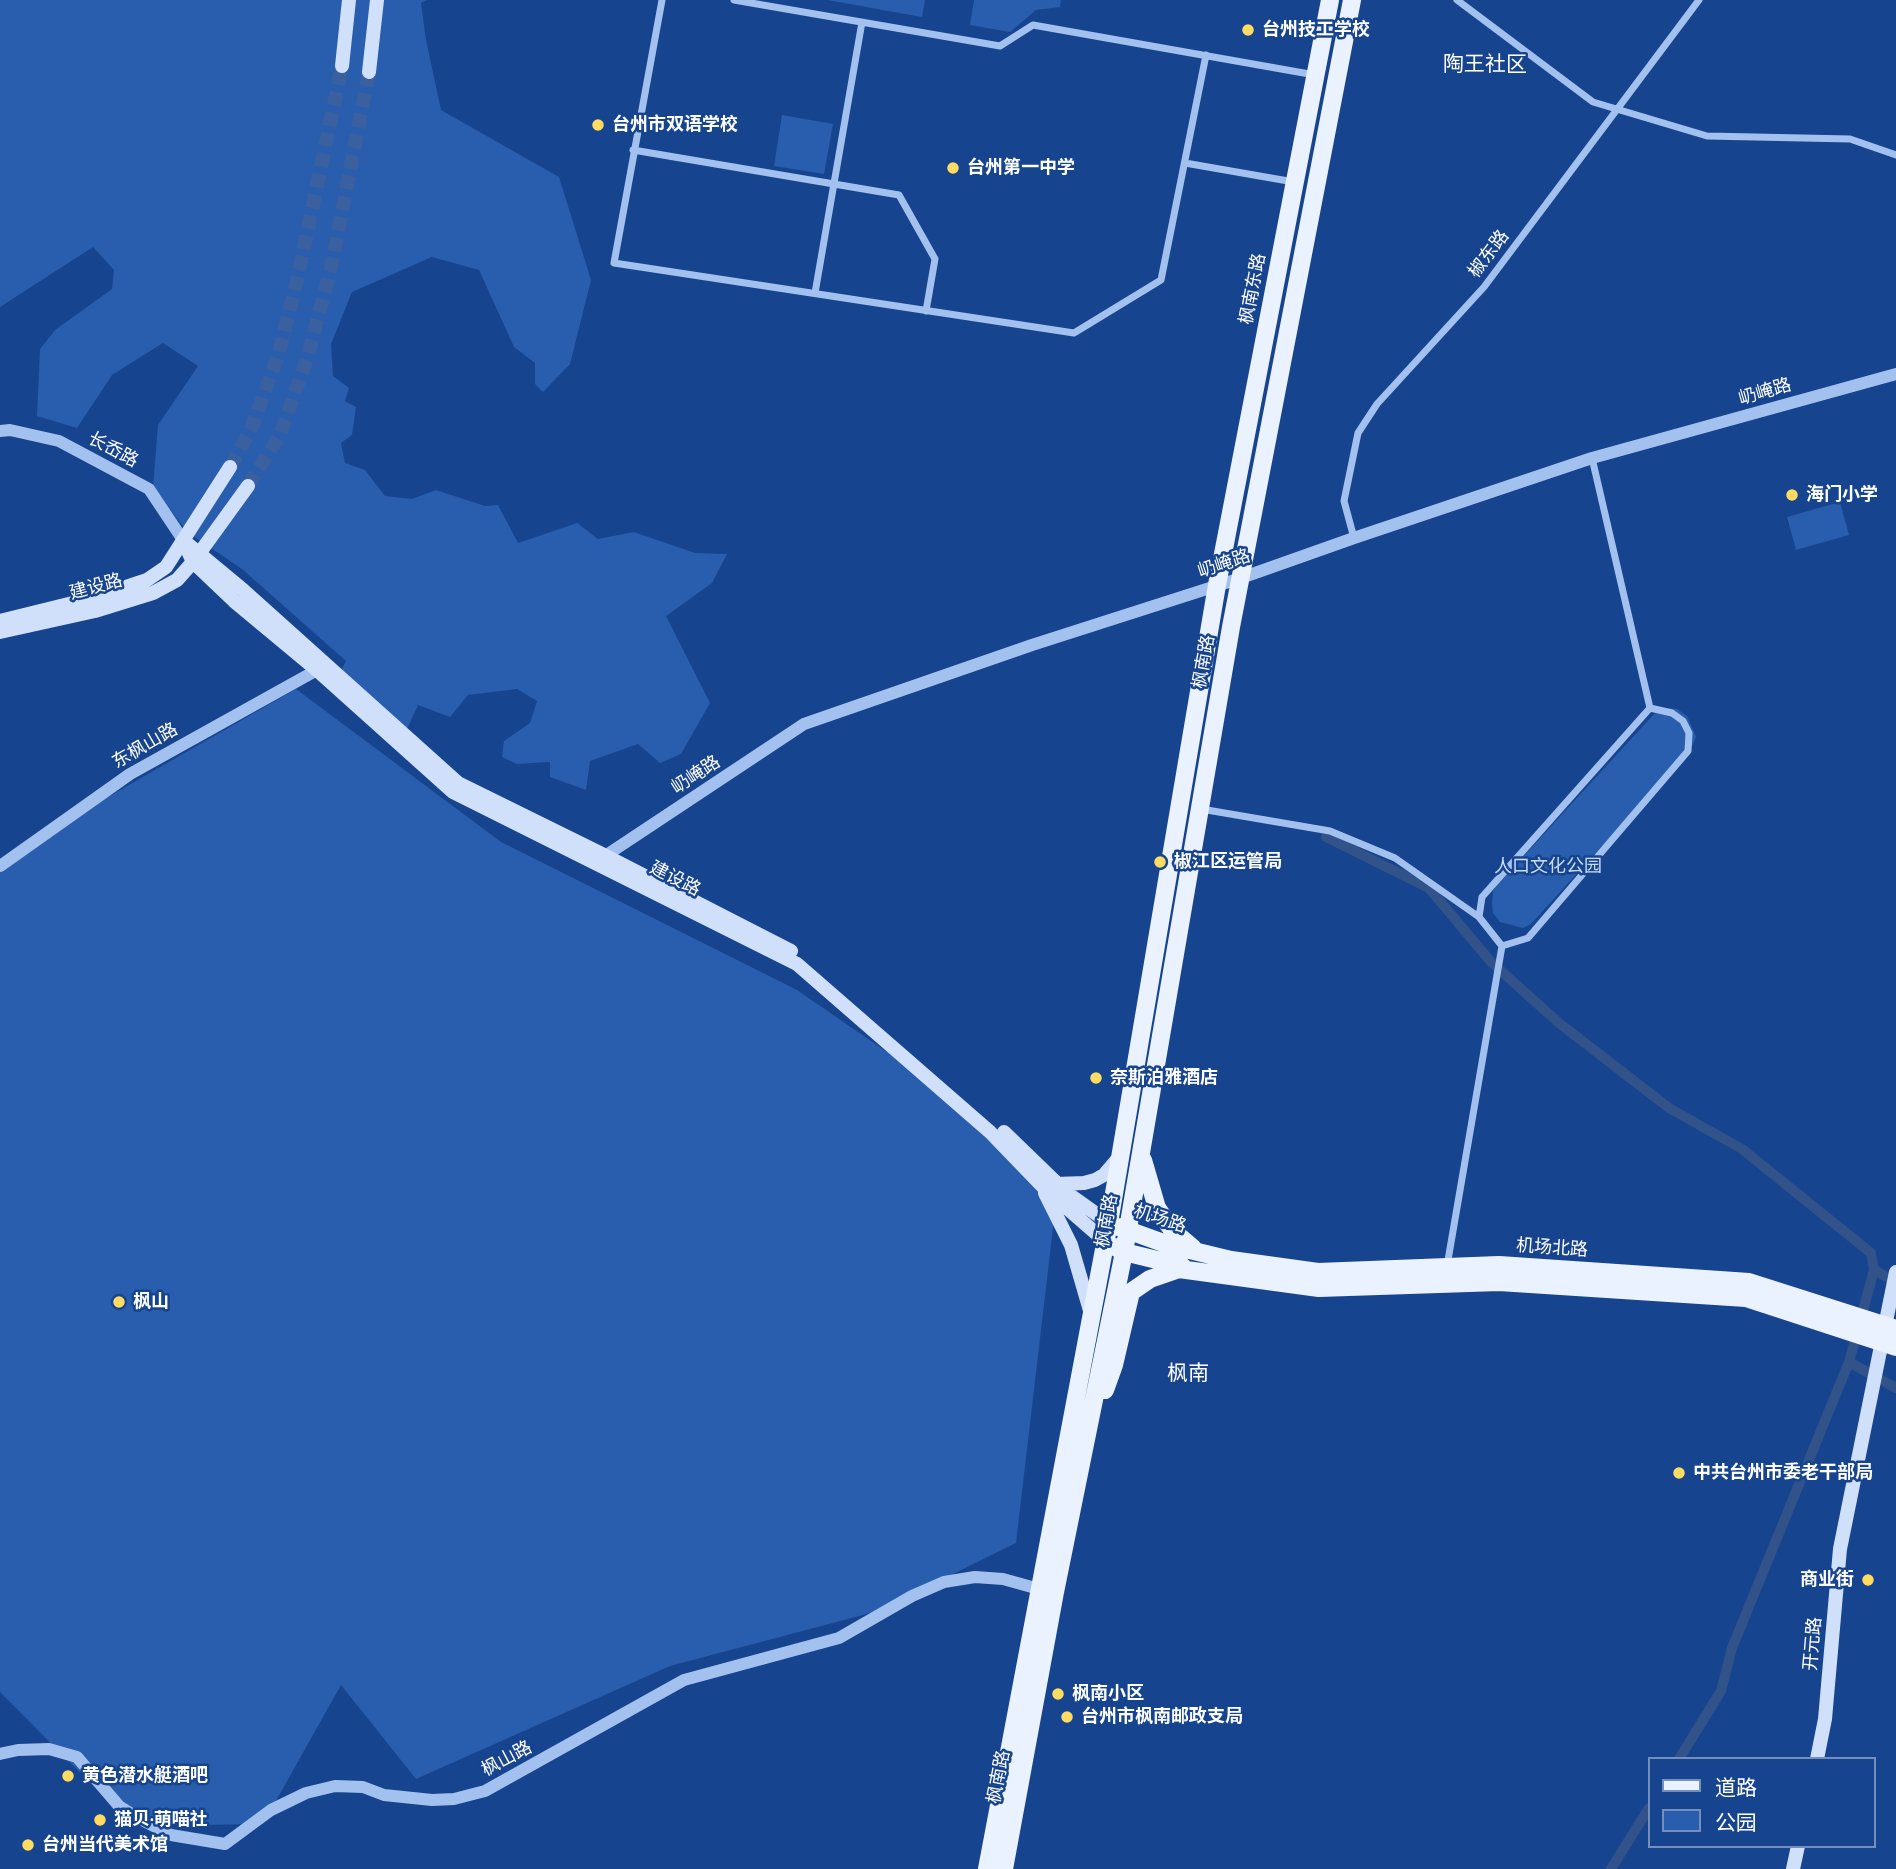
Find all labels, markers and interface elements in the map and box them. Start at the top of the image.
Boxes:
place label: 台州技工学校 [1262,19,1370,41]
marker: 台州技工学校 [1240,22,1256,38]
district label: 陶王社区 [1443,52,1527,78]
place label: 台州市双语学校 [612,114,738,136]
marker: 台州市双语学校 [590,117,606,133]
place label: 台州第一中学 [967,157,1075,179]
marker: 台州第一中学 [945,160,961,176]
street label: 椒东路 [1464,226,1514,282]
street label: 枫南东路 [1236,252,1270,326]
street label: 屷崦路 [1736,374,1794,410]
street label: 长岙路 [84,428,142,472]
place label: 海门小学 [1806,484,1878,506]
marker: 海门小学 [1784,487,1800,503]
street label: 屷崦路 [1195,545,1253,583]
street label: 建设路 [67,570,125,604]
street label: 枫南路 [1189,634,1219,690]
street label: 东枫山路 [108,719,182,773]
street label: 屷崦路 [667,751,725,799]
place label: 椒江区运管局 [1174,851,1282,873]
marker: 椒江区运管局 [1152,854,1168,870]
park label: 人口文化公园 [1494,856,1602,878]
street label: 建设路 [646,857,704,901]
place label: 奈斯泊雅酒店 [1110,1067,1218,1089]
marker: 奈斯泊雅酒店 [1088,1070,1104,1086]
street label: 枫南路 [1092,1193,1122,1249]
street label: 机场路 [1131,1200,1189,1238]
street label: 机场北路 [1515,1235,1589,1261]
place label: 枫山 [133,1291,169,1313]
marker: 枫山 [111,1294,127,1310]
district label: 枫南 [1167,1361,1209,1387]
place label: 中共台州市委老干部局 [1693,1462,1873,1484]
marker: 中共台州市委老干部局 [1671,1465,1687,1481]
place label: 商业街 [1800,1569,1854,1591]
marker: 商业街 [1860,1572,1876,1588]
street label: 开元路 [1800,1616,1826,1672]
place label: 枫南小区 [1072,1683,1144,1705]
marker: 枫南小区 [1050,1686,1066,1702]
place label: 台州市枫南邮政支局 [1081,1706,1243,1728]
marker: 台州市枫南邮政支局 [1059,1709,1075,1725]
street label: 枫山路 [478,1737,536,1781]
street label: 枫南路 [983,1748,1015,1806]
legend [1647,1757,1875,1848]
place label: 黄色潜水艇酒吧 [82,1765,208,1787]
marker: 黄色潜水艇酒吧 [60,1768,76,1784]
text: 道路 [1715,1774,1757,1801]
place label: 猫贝·萌喵社 [114,1809,208,1831]
text: 公园 [1715,1809,1757,1836]
marker: 猫贝·萌喵社 [92,1812,108,1828]
place label: 台州当代美术馆 [42,1834,168,1856]
marker: 台州当代美术馆 [20,1837,36,1853]

